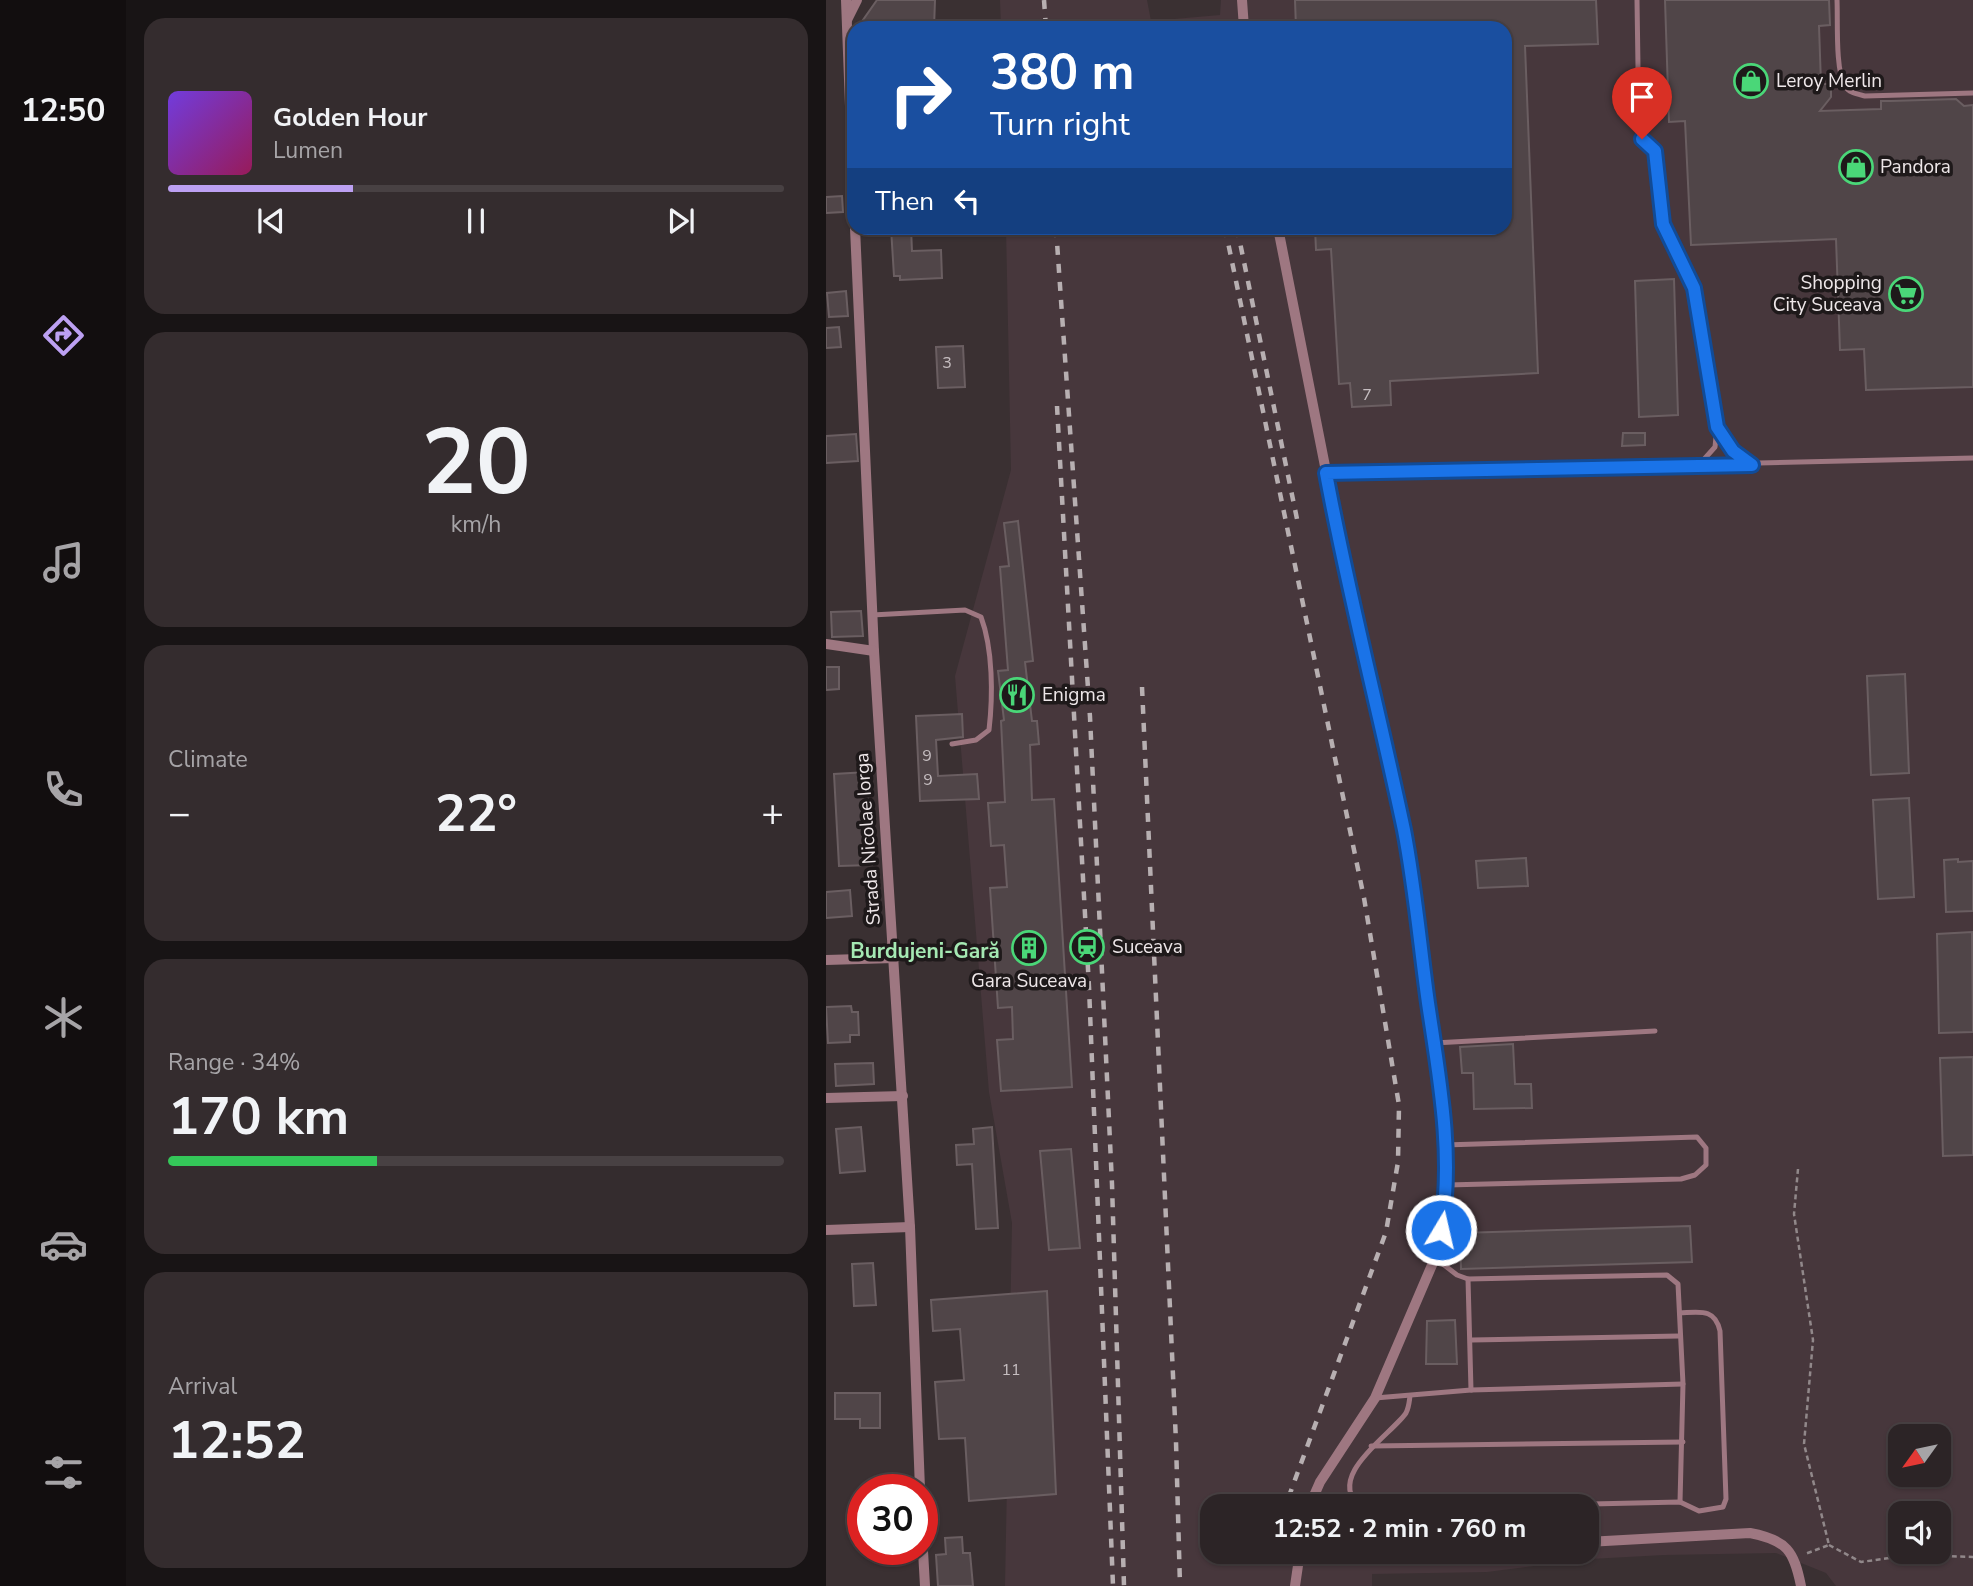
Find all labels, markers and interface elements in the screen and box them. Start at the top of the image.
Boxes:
text: 380 m [990,39,1134,106]
icon: right [875,49,966,140]
shop icon: Leroy Merlin [1732,62,1770,100]
pin [1612,67,1672,139]
place label: Leroy Merlin [1776,68,1882,94]
icon: arrive [1623,78,1661,116]
text: 12:50 [21,89,105,132]
text: Golden Hour [273,100,428,135]
text: Turn right [990,103,1130,146]
text: Lumen [273,135,343,166]
shop icon: Pandora [1837,148,1875,186]
place label: Pandora [1880,154,1951,180]
icon: left [948,182,986,220]
text: Then [875,184,934,219]
icon: previous [252,202,290,240]
icon: pause [457,202,495,240]
icon: next [662,202,700,240]
place label: Shopping City Suceava [1773,270,1882,318]
supermarket icon: Shopping City Suceava [1887,275,1925,313]
icon: directions [39,311,88,360]
house number: 3 [942,352,952,374]
house number: 7 [1362,384,1372,406]
text: 20 [421,401,531,525]
text: km/h [451,509,501,540]
icon: music [39,538,88,587]
restaurant icon: Enigma [998,676,1036,714]
place label: Enigma [1042,682,1106,708]
text: Climate [168,744,248,775]
house number: 9 [922,745,932,767]
street label: Strada Nicolae Iorga [849,752,887,926]
icon: phone [39,765,88,814]
house number: 9 [923,769,933,791]
text: 22° [435,778,517,849]
text: − [168,788,191,839]
text: + [761,788,784,839]
station icon: Suceava [1068,928,1106,966]
building icon: Gara Suceava [1010,929,1048,967]
place label: Suceava [1112,934,1183,960]
district label: Burdujeni-Gară [850,937,1000,965]
place label: Gara Suceava [971,968,1087,994]
icon: climate [39,993,88,1042]
text: Range · 34% [168,1047,300,1078]
text: 170 km [168,1081,349,1152]
position arrow [1404,1193,1478,1267]
icon: car [39,1220,88,1269]
house number: 11 [1001,1359,1021,1381]
text: Arrival [168,1371,237,1402]
text: 12:52 [168,1405,306,1476]
north arrow [1888,1424,1951,1488]
map controls [1888,1424,1951,1564]
icon: filters [39,1448,88,1497]
speed limit sign: 30 [847,1474,938,1565]
button: sound [1888,1501,1951,1564]
text: 12:52 · 2 min · 760 m [1273,1511,1526,1546]

